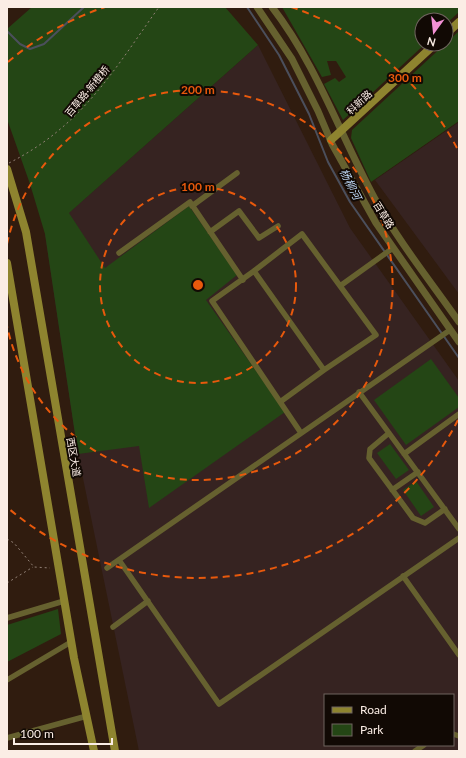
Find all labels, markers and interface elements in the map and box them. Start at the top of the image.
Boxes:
north arrow [414,12,454,52]
text: N [426,35,437,50]
street label: 百草路·新橙桥 [62,63,112,119]
text: 300 m [388,70,422,85]
text: 200 m [181,82,215,97]
street label: 科新路 [344,87,374,117]
water label: 杨柳河 [338,166,365,203]
text: 100 m [181,179,215,194]
street label: 百草路 [371,199,397,231]
centre of rings [191,278,205,292]
street label: 西区大道 [65,436,83,478]
legend [324,694,454,746]
text: Road [360,702,387,717]
scale bar [14,720,112,746]
text: Park [360,722,384,737]
text: 100 m [20,726,54,741]

